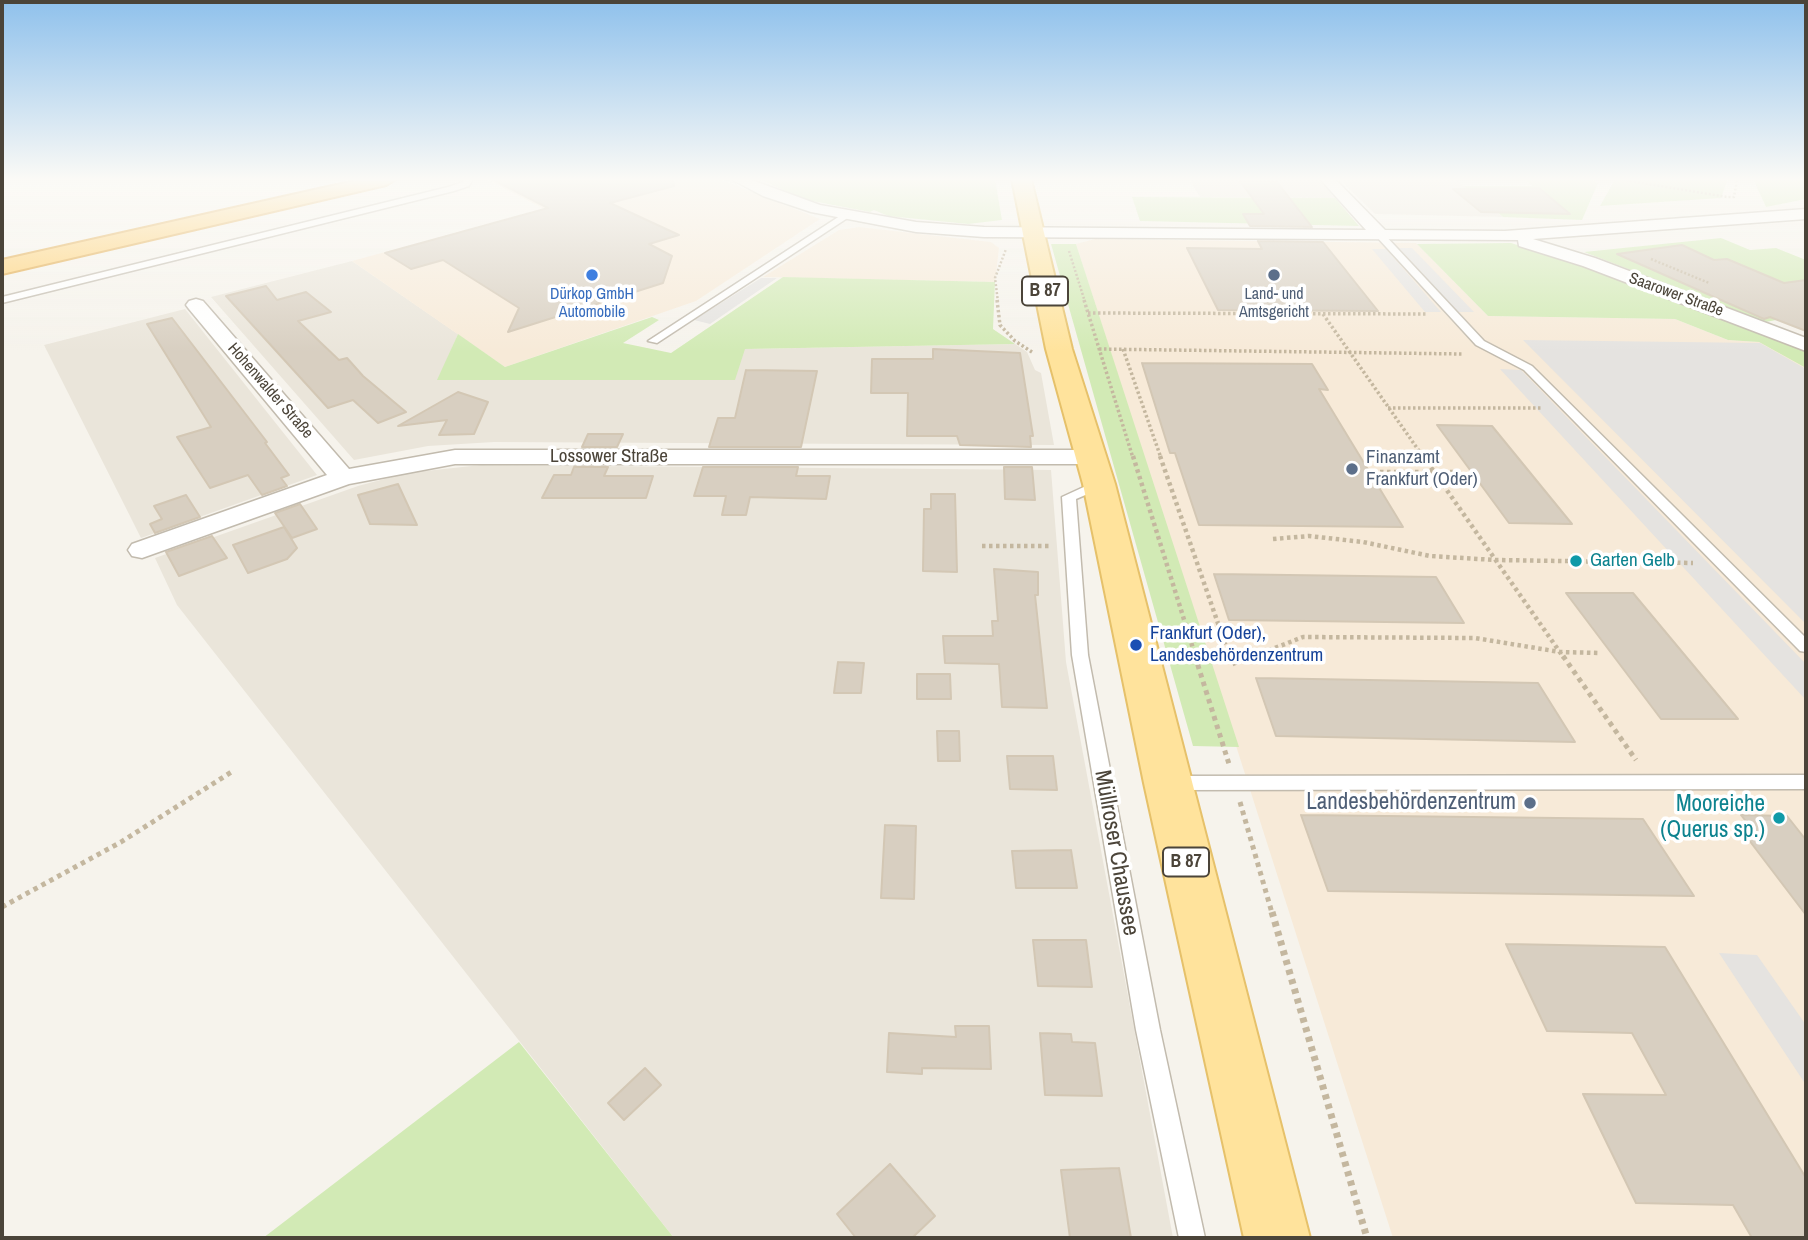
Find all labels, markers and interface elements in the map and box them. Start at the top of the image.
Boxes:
marker: Dürkop GmbH Automobile [584,267,600,283]
marker: Land- und Amtsgericht [1266,267,1282,283]
street label: Saarower Straße [1626,269,1726,321]
road number: B 87 [1022,276,1068,306]
place label: Dürkop GmbH Automobile [550,285,634,323]
place label: Land- und Amtsgericht [1239,285,1309,323]
street label: Hohenwalder Straße [223,339,317,443]
street label: Lossower Straße [550,446,668,468]
place label: Finanzamt Frankfurt (Oder) [1366,447,1478,491]
marker: Finanzamt Frankfurt (Oder) [1344,461,1360,477]
place label: Garten Gelb [1590,550,1675,572]
marker: Garten Gelb [1568,553,1584,569]
place label: Frankfurt (Oder), Landesbehördenzentrum [1150,623,1323,667]
marker: Frankfurt (Oder), Landesbehördenzentrum [1128,637,1144,653]
street label: Müllroser Chaussee [1088,768,1144,938]
place label: Landesbehördenzentrum [1306,789,1516,817]
place label: Mooreiche (Querus sp.) [1660,791,1765,845]
marker: Landesbehördenzentrum [1522,795,1538,811]
marker: Mooreiche (Querus sp.) [1771,810,1787,826]
road number: B 87 [1163,848,1209,876]

